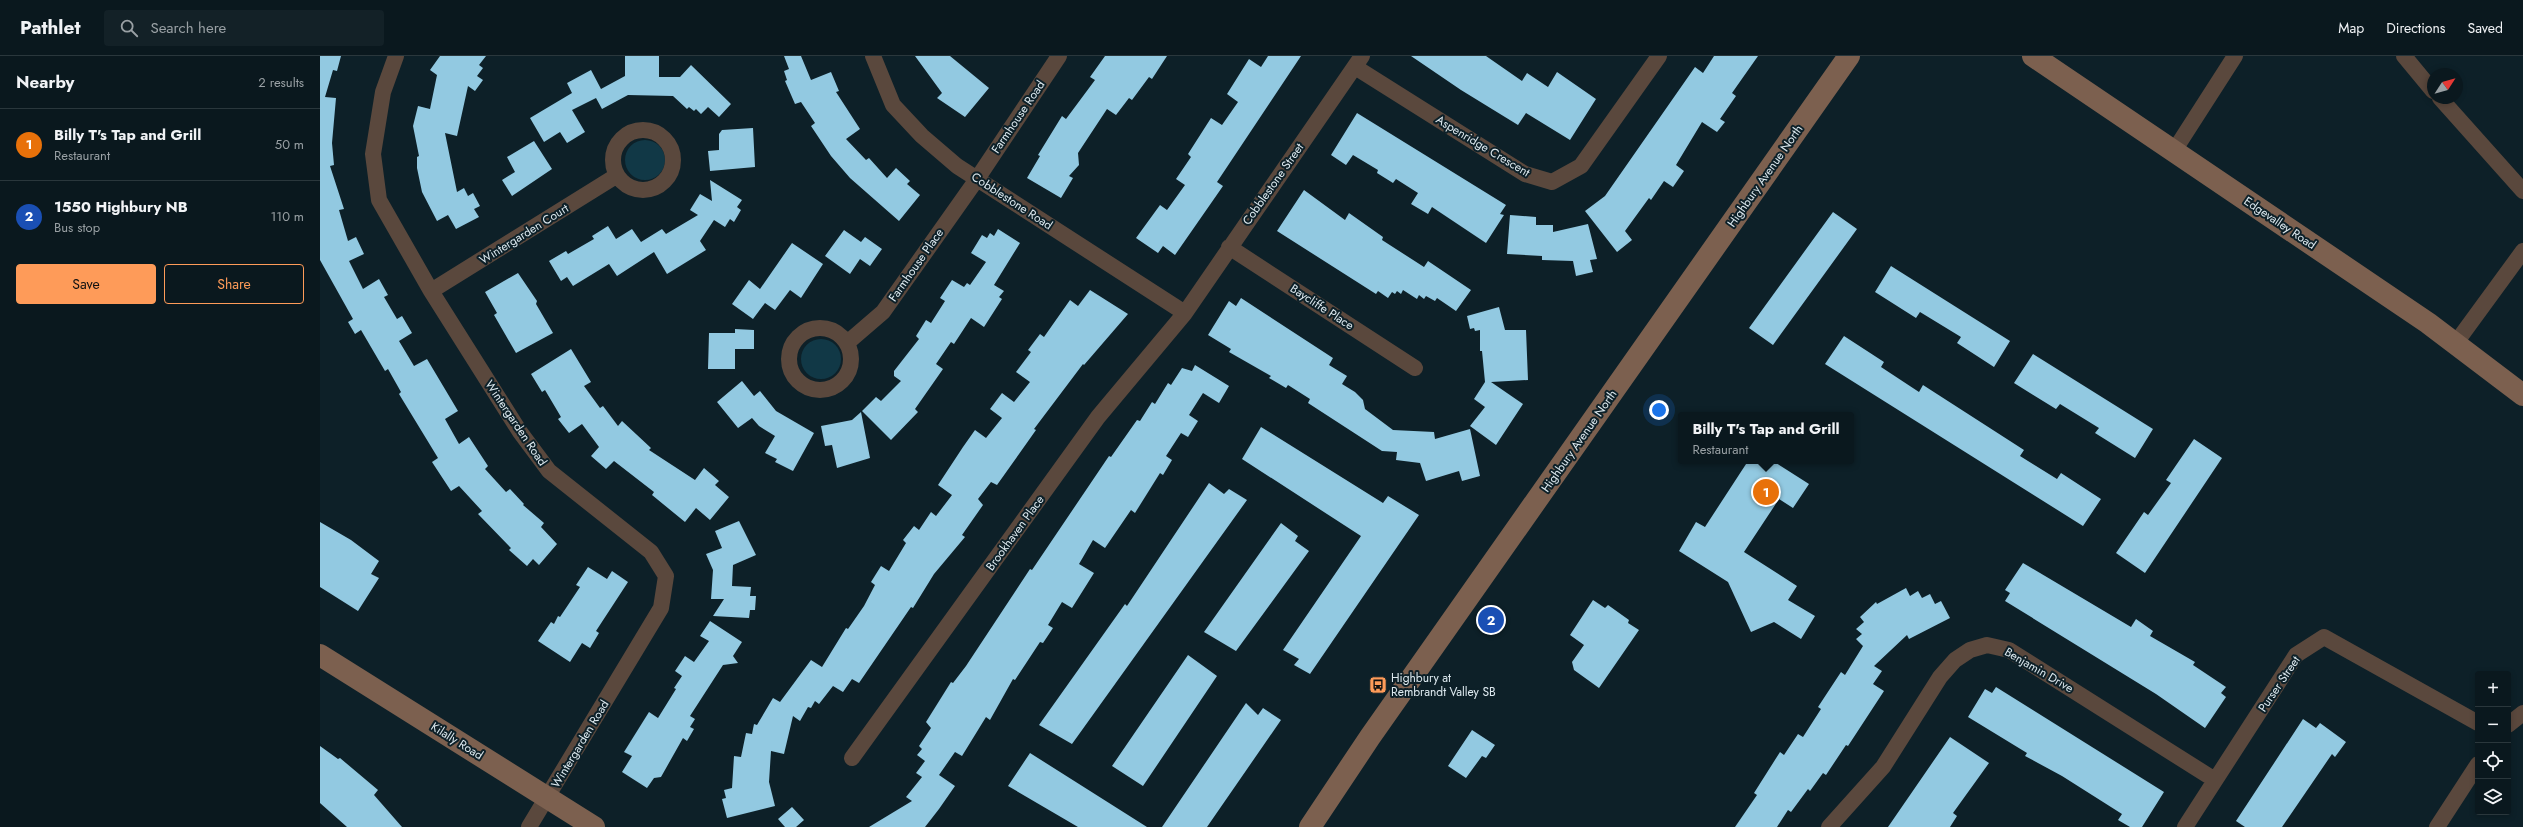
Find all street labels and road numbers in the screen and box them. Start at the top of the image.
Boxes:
street label: Farmhouse Road [987,77,1049,157]
street label: Aspenridge Crescent [1432,111,1534,181]
street label: Highbury Avenue North [1723,121,1807,231]
street label: Cobblestone Street [1238,139,1308,229]
street label: Cobblestone Road [968,168,1056,234]
street label: Edgevalley Road [2240,192,2320,254]
street label: Wintergarden Court [476,199,572,269]
street label: Farmhouse Place [884,225,948,305]
street label: Baycliffe Place [1287,280,1357,334]
street label: Wintergarden Road [481,377,551,469]
street label: Highbury Avenue North [1537,386,1621,496]
street label: Brookhaven Place [981,492,1049,574]
street label: Benjamin Drive [2001,643,2077,697]
street label: Purser Street [2254,652,2304,716]
street label: Wintergarden Road [547,697,613,791]
street label: Kilally Road [427,718,487,764]

